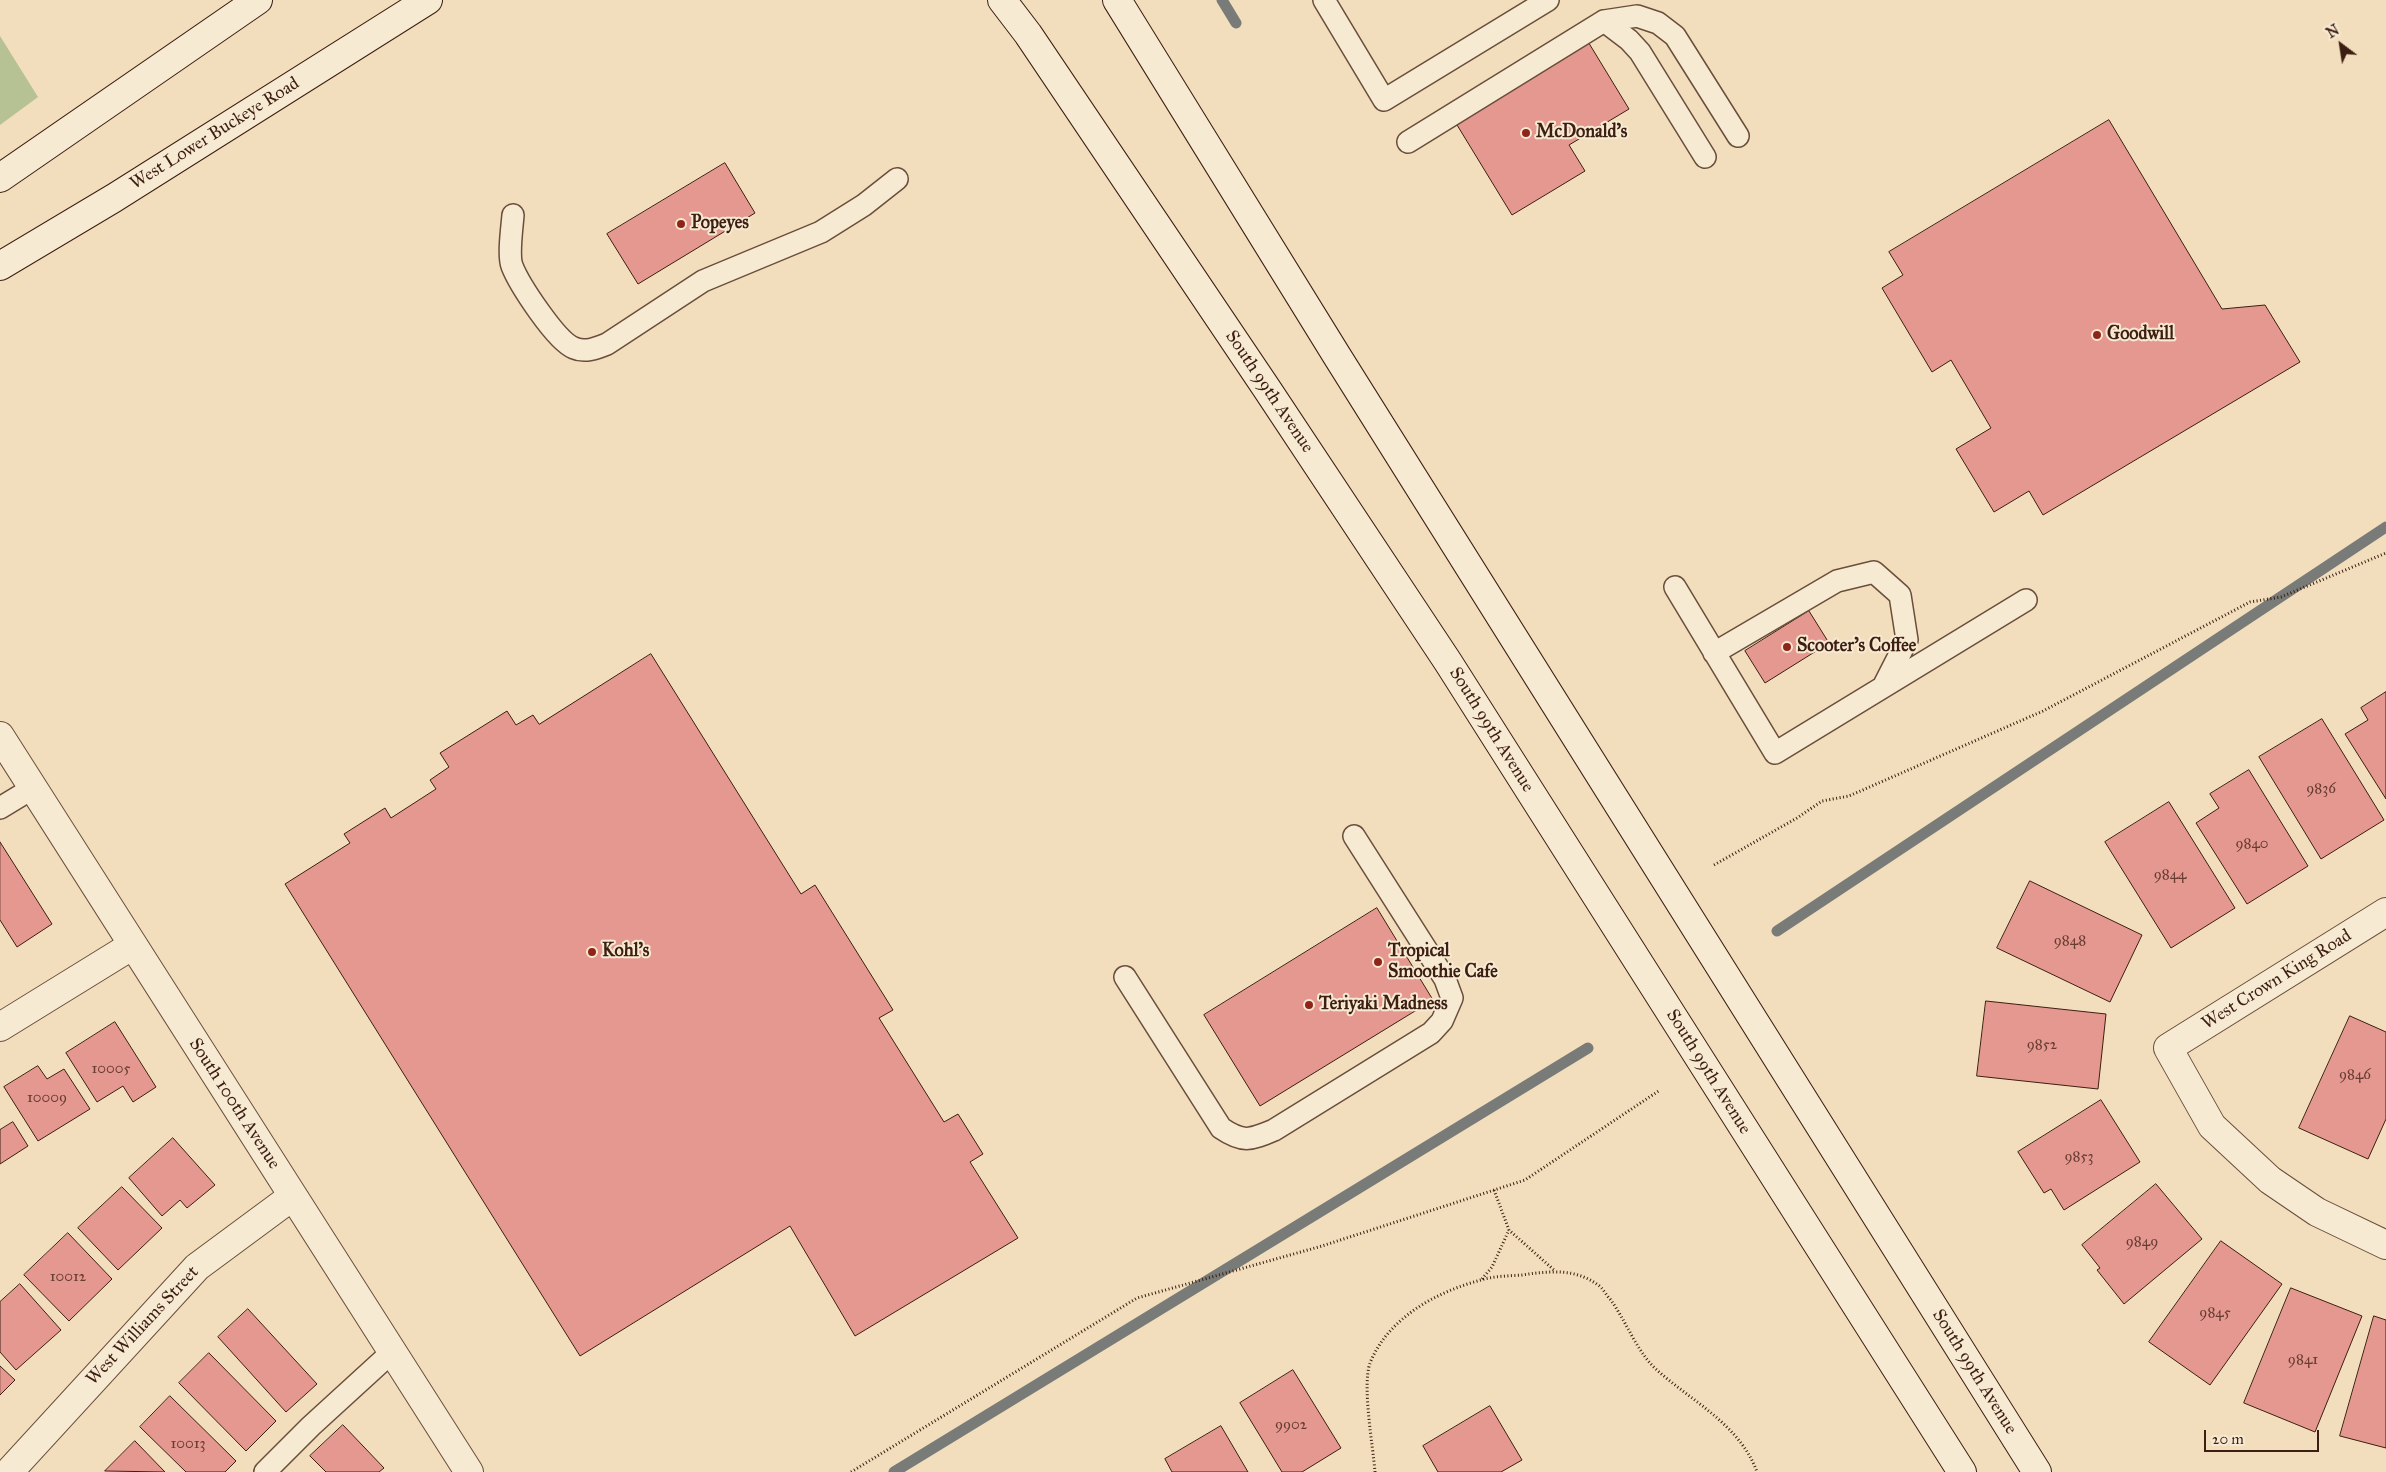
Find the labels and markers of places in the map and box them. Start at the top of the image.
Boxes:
place label: McDonald's [1536,122,1627,144]
marker: McDonald's [1520,127,1532,139]
place label: Popeyes [691,213,749,235]
marker: Popeyes [675,218,687,230]
place label: Goodwill [2107,324,2174,346]
marker: Goodwill [2091,329,2103,341]
place label: Scooter's Coffee [1797,636,1916,658]
marker: Scooter's Coffee [1781,641,1793,653]
place label: Kohl's [602,941,649,963]
place label: Tropical Smoothie Cafe [1388,941,1498,984]
marker: Kohl's [586,946,598,958]
marker: Tropical Smoothie Cafe [1372,956,1384,968]
place label: Teriyaki Madness [1319,994,1447,1016]
marker: Teriyaki Madness [1303,999,1315,1011]

